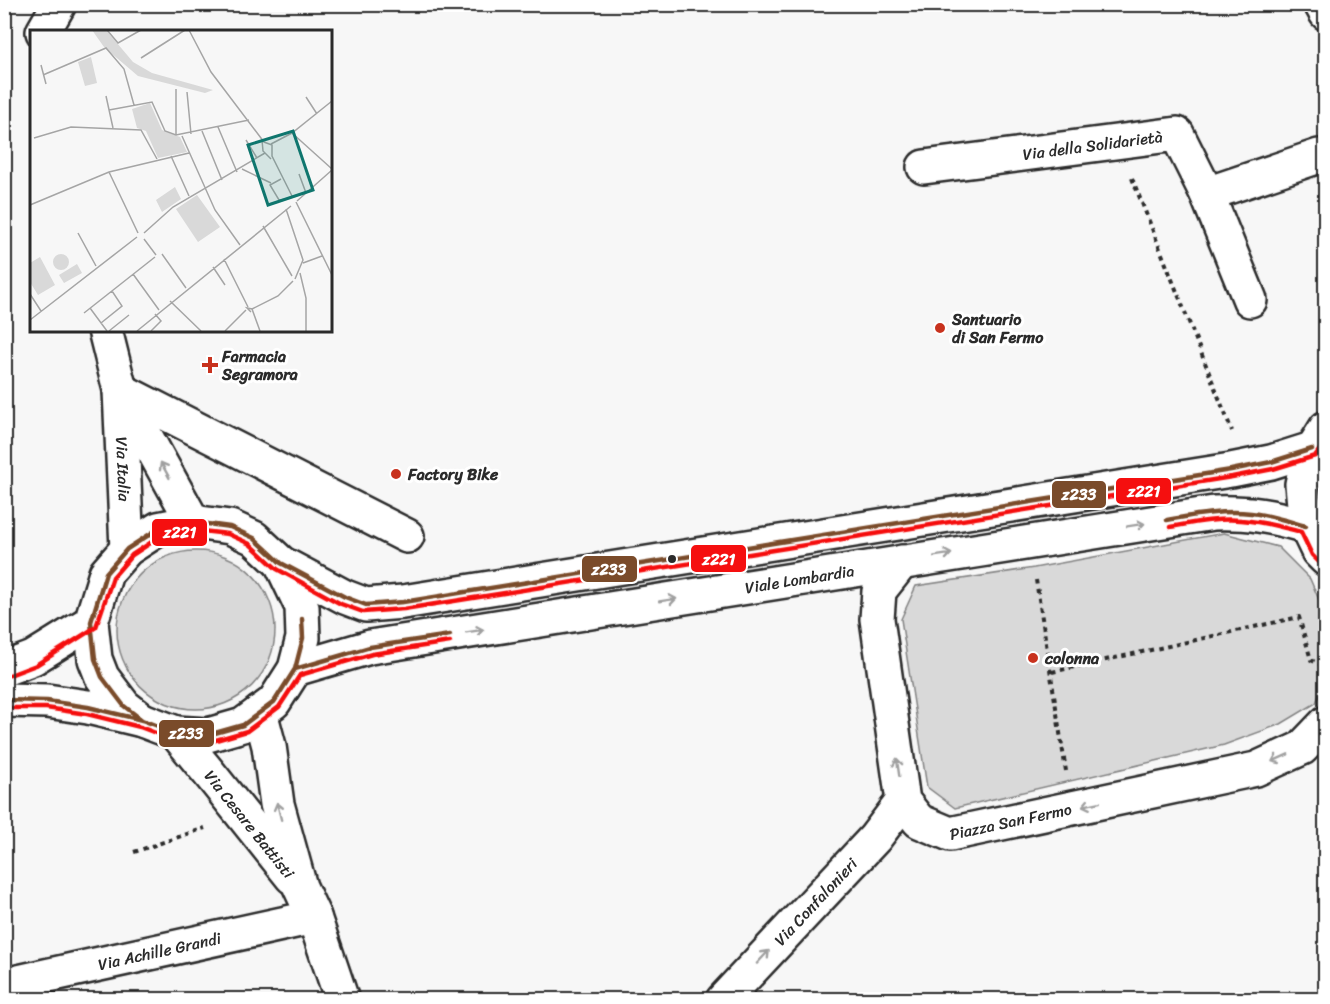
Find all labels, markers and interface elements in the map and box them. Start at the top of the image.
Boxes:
inset map [30,30,332,332]
street label: Via della Solidarietà [1021,122,1164,169]
place label: Santuario di San Fermo [951,305,1044,352]
marker: Santuario di San Fermo [933,321,947,335]
place label: Farmacia Segramora [221,342,298,389]
marker: Farmacia Segramora [203,358,217,372]
street label: Via Italia [108,436,139,503]
place label: Factory Bike [407,460,499,489]
one-way arrow [159,462,170,480]
marker: Factory Bike [389,467,403,481]
line badge: z221 [1115,477,1172,505]
text: z221 [1127,477,1161,506]
line badge: z233 [1051,480,1107,509]
text: z233 [1061,480,1096,509]
line badge: z221 [151,518,208,547]
text: z221 [163,518,197,547]
one-way arrow [1125,519,1145,530]
line badge: z221 [690,544,747,573]
text: z221 [702,545,736,574]
one-way arrow [933,550,952,561]
unlabelled marker [666,553,678,565]
line badge: z233 [581,555,638,583]
text: z233 [591,555,626,584]
street label: Viale Lombardia [743,556,856,602]
one-way arrow [657,594,677,605]
one-way arrow [465,625,484,636]
place label: colonna [1044,644,1100,673]
marker: colonna [1026,651,1040,665]
line badge: z233 [158,719,215,748]
text: z233 [168,719,203,748]
one-way arrow [1271,753,1290,764]
one-way arrow [893,758,904,778]
street label: Via Cesare Battisti [197,763,303,885]
street label: Piazza San Fermo [947,794,1074,848]
one-way arrow [1082,799,1101,810]
one-way arrow [273,802,285,821]
street label: Via Confalonieri [766,850,865,953]
street label: Via Achille Grandi [95,923,224,979]
one-way arrow [756,950,770,965]

